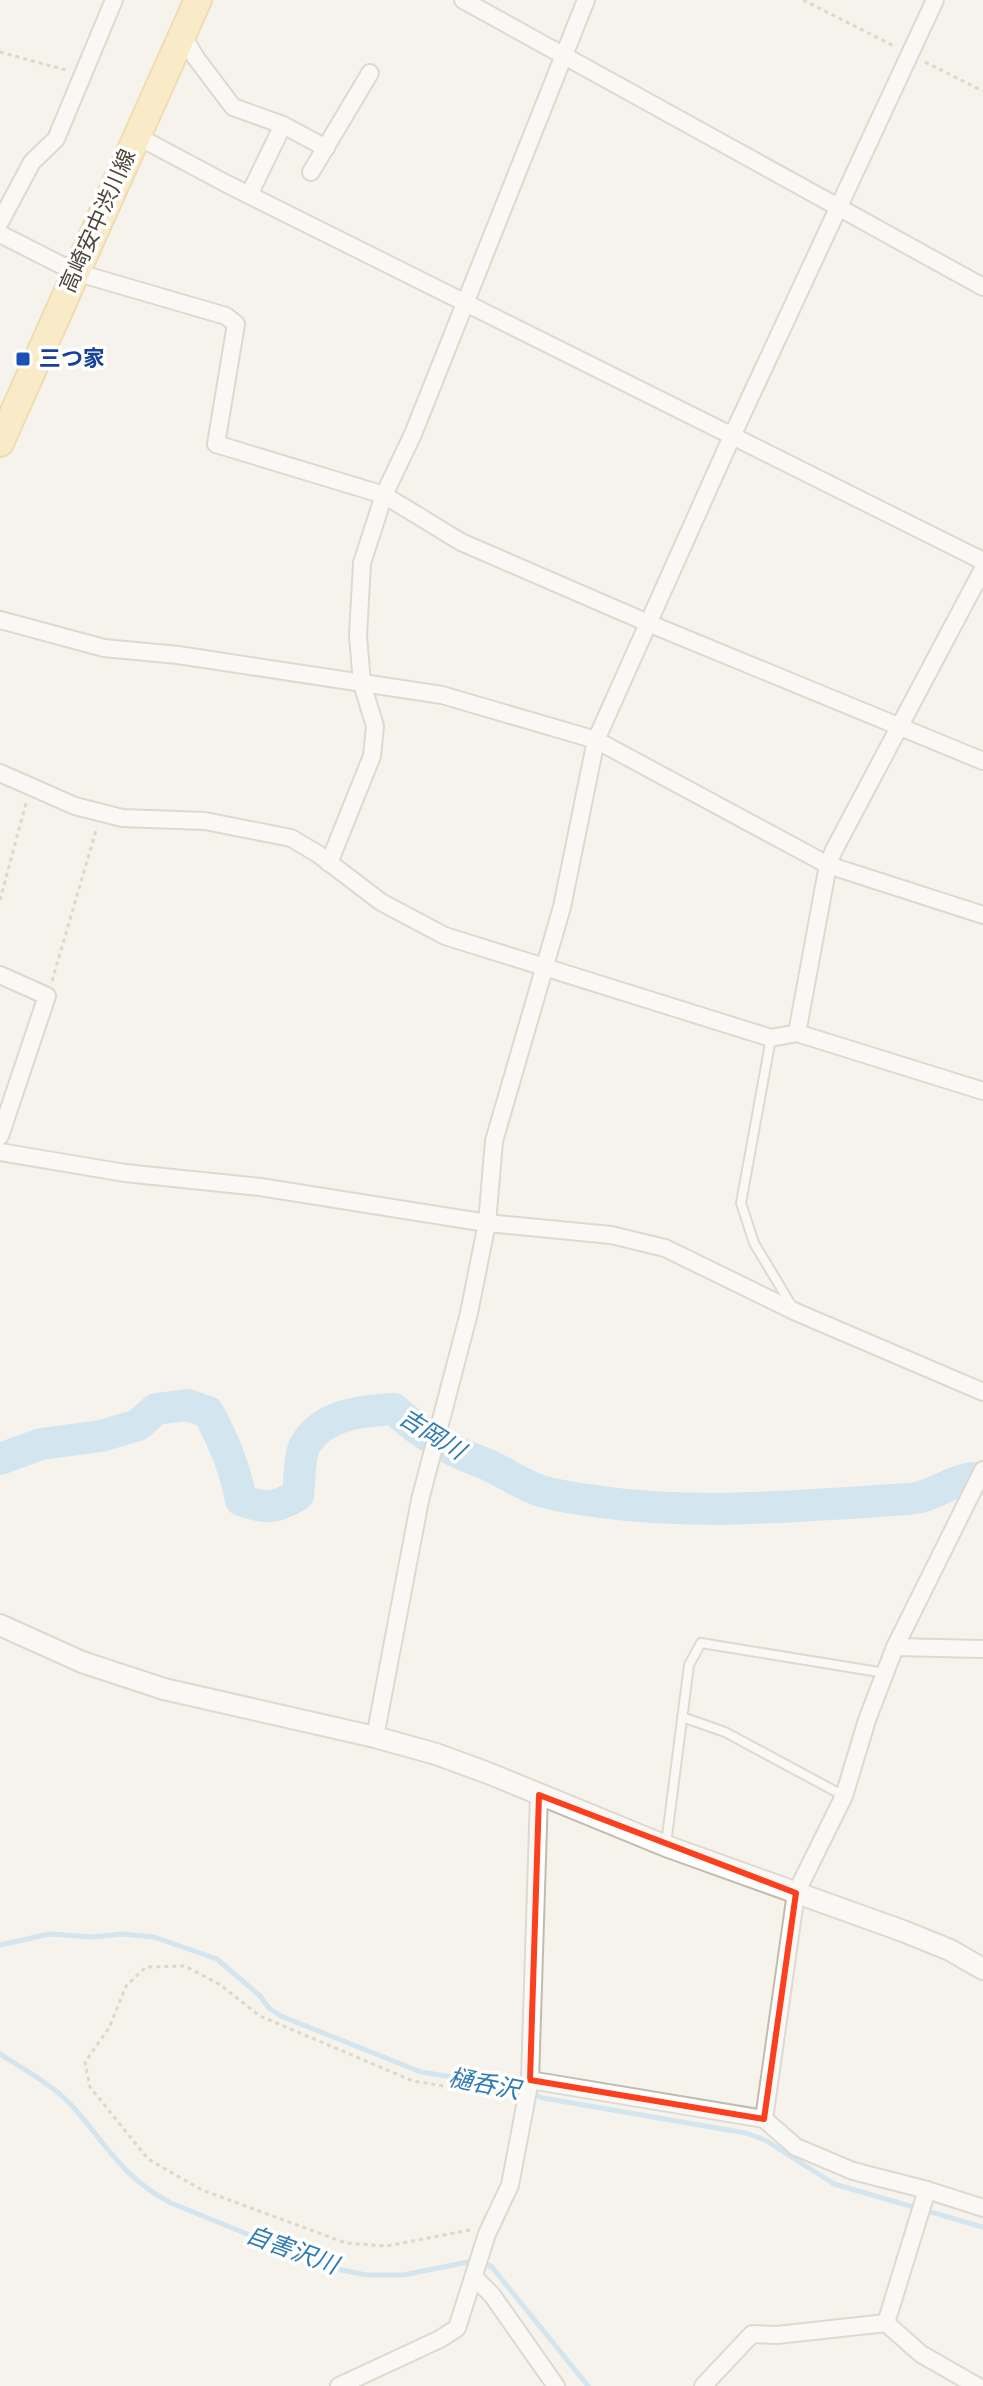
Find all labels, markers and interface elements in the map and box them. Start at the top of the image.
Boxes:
street label: 高崎安中渋川線 [55,145,141,297]
place label: 三つ家 [39,346,105,372]
marker: 三つ家 [14,350,32,368]
water label: 吉岡川 [394,1403,472,1467]
water label: 樋呑沢 [446,2063,525,2105]
water label: 自害沢川 [242,2220,345,2281]

